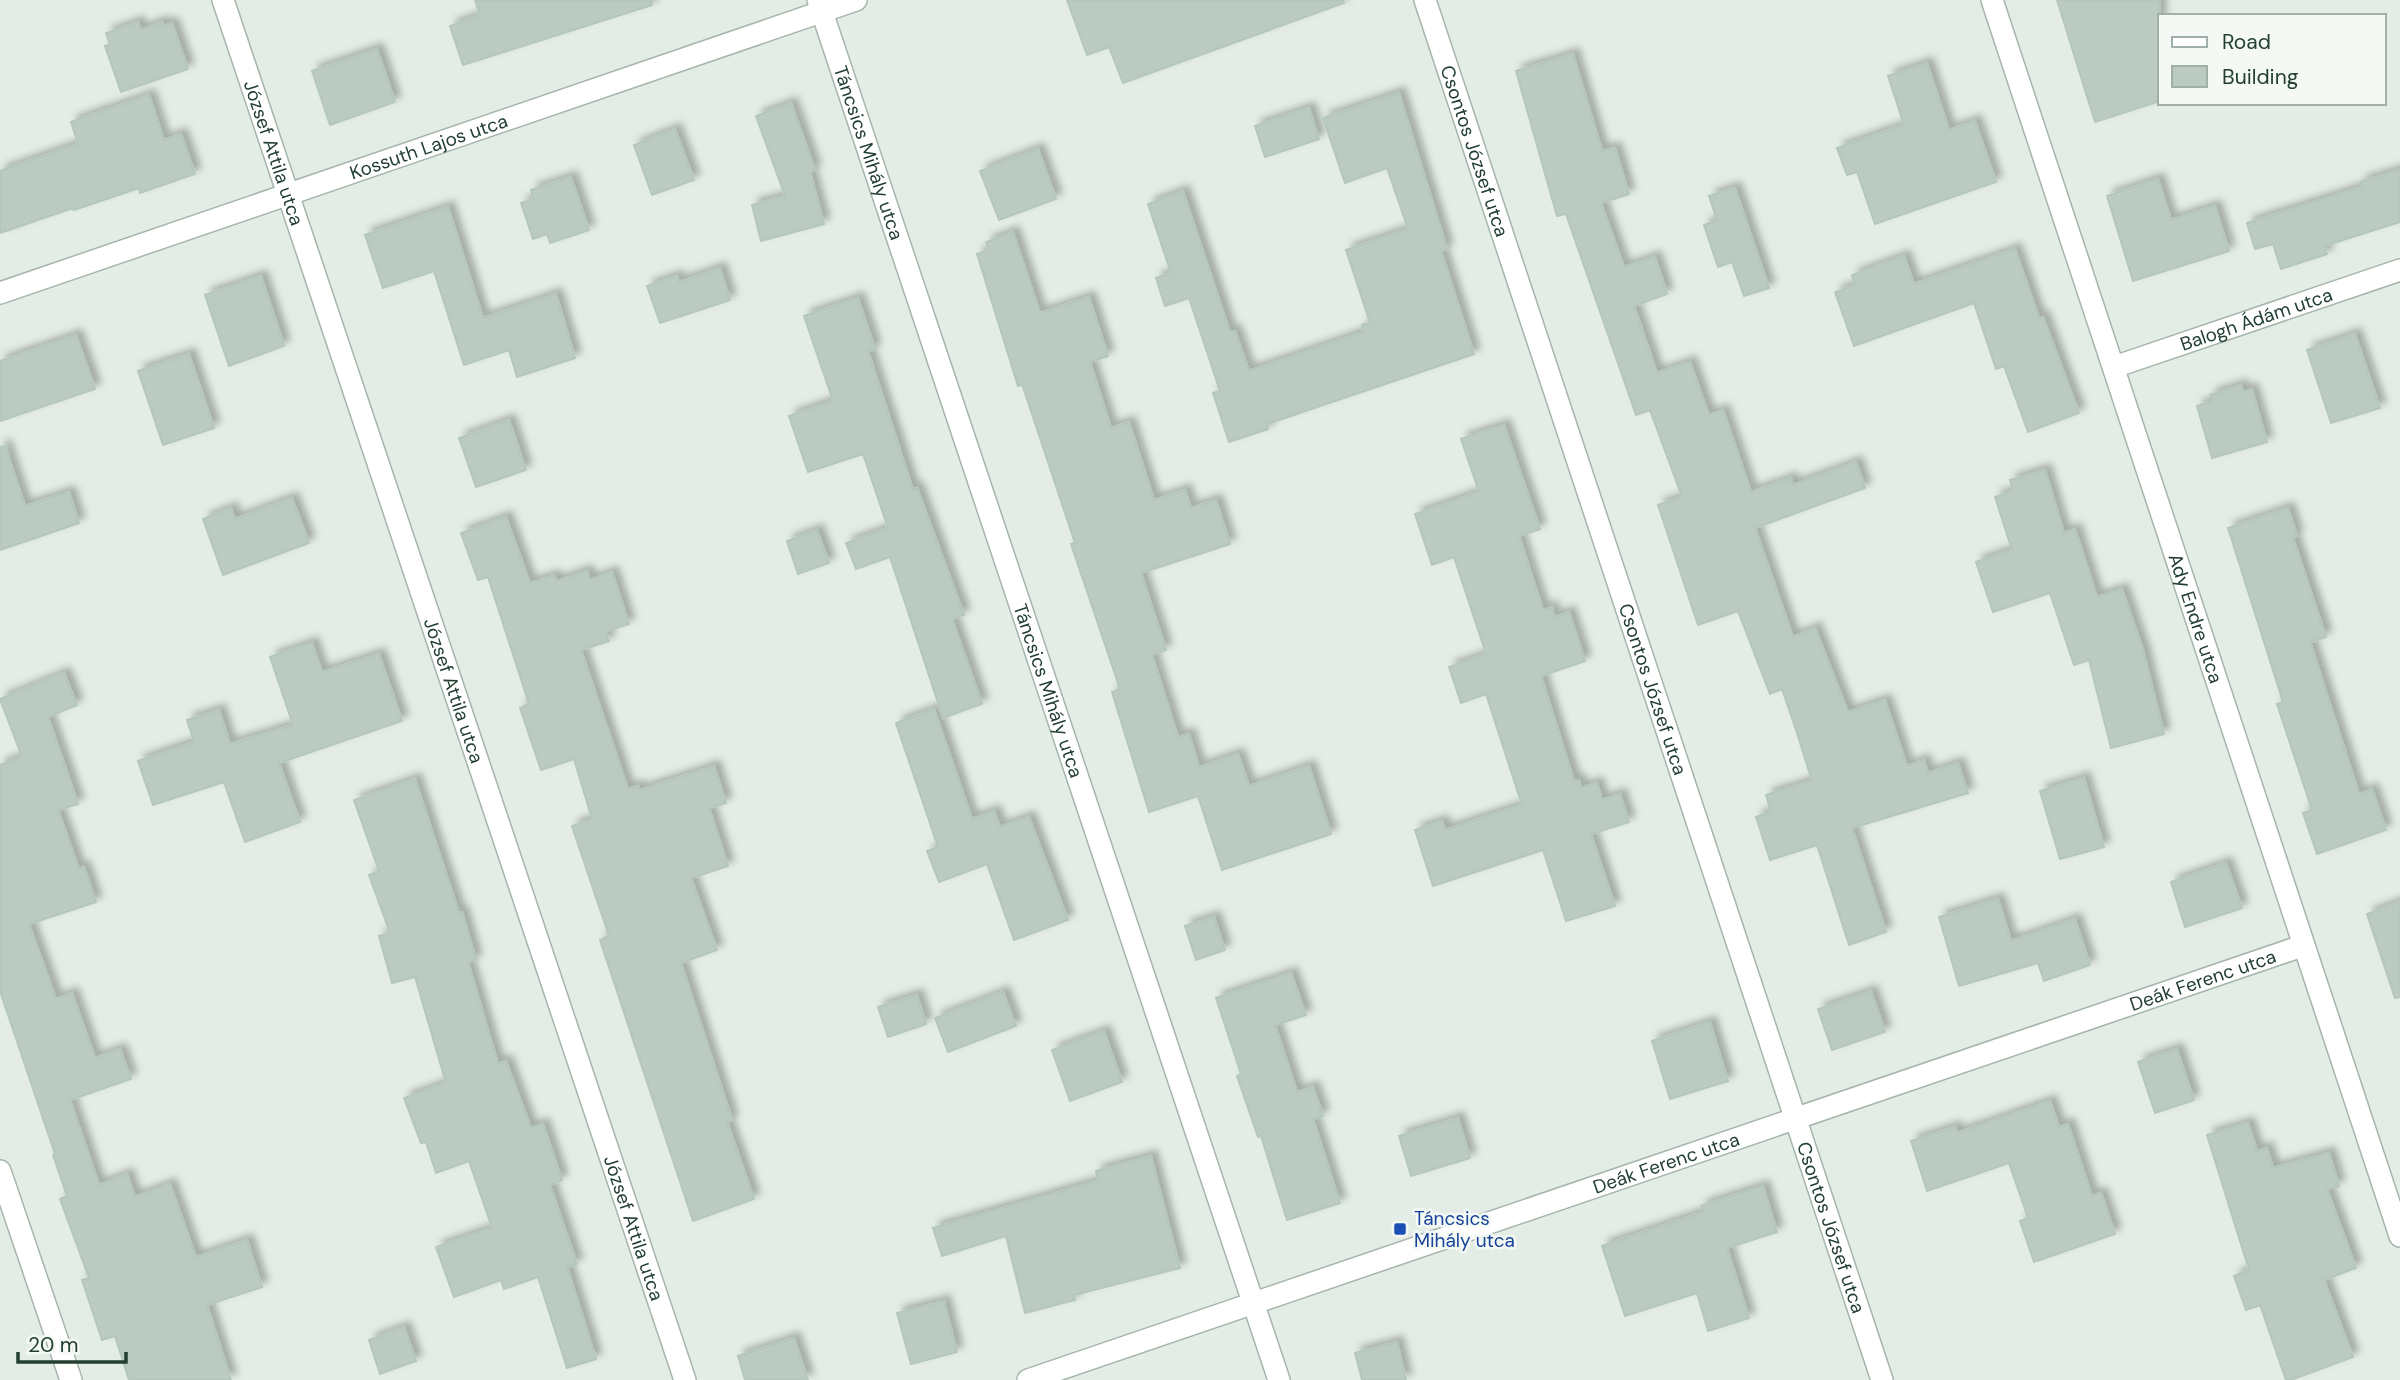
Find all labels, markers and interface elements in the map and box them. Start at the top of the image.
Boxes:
legend [2158,14,2386,105]
text: Road [2222,28,2271,56]
street label: Csontos József utca [1434,62,1515,240]
street label: Táncsics Mihály utca [828,63,909,243]
text: Building [2222,63,2299,91]
street label: József Attila utca [238,77,310,229]
street label: Kossuth Lajos utca [346,108,511,185]
street label: Balogh Ádám utca [2177,282,2336,357]
street label: Ady Endre utca [2163,550,2229,686]
street label: Táncsics Mihály utca [1008,600,1089,781]
street label: Csontos József utca [1613,600,1693,778]
street label: József Attila utca [418,615,490,766]
street label: Deák Ferenc utca [2126,944,2279,1017]
street label: Deák Ferenc utca [1590,1127,1743,1200]
street label: Csontos József utca [1791,1139,1871,1317]
street label: József Attila utca [598,1152,670,1304]
place label: Táncsics Mihály utca [1414,1206,1515,1253]
marker: Táncsics Mihály utca [1392,1221,1408,1237]
scale bar [18,1320,126,1364]
text: 20 m [28,1331,79,1359]

